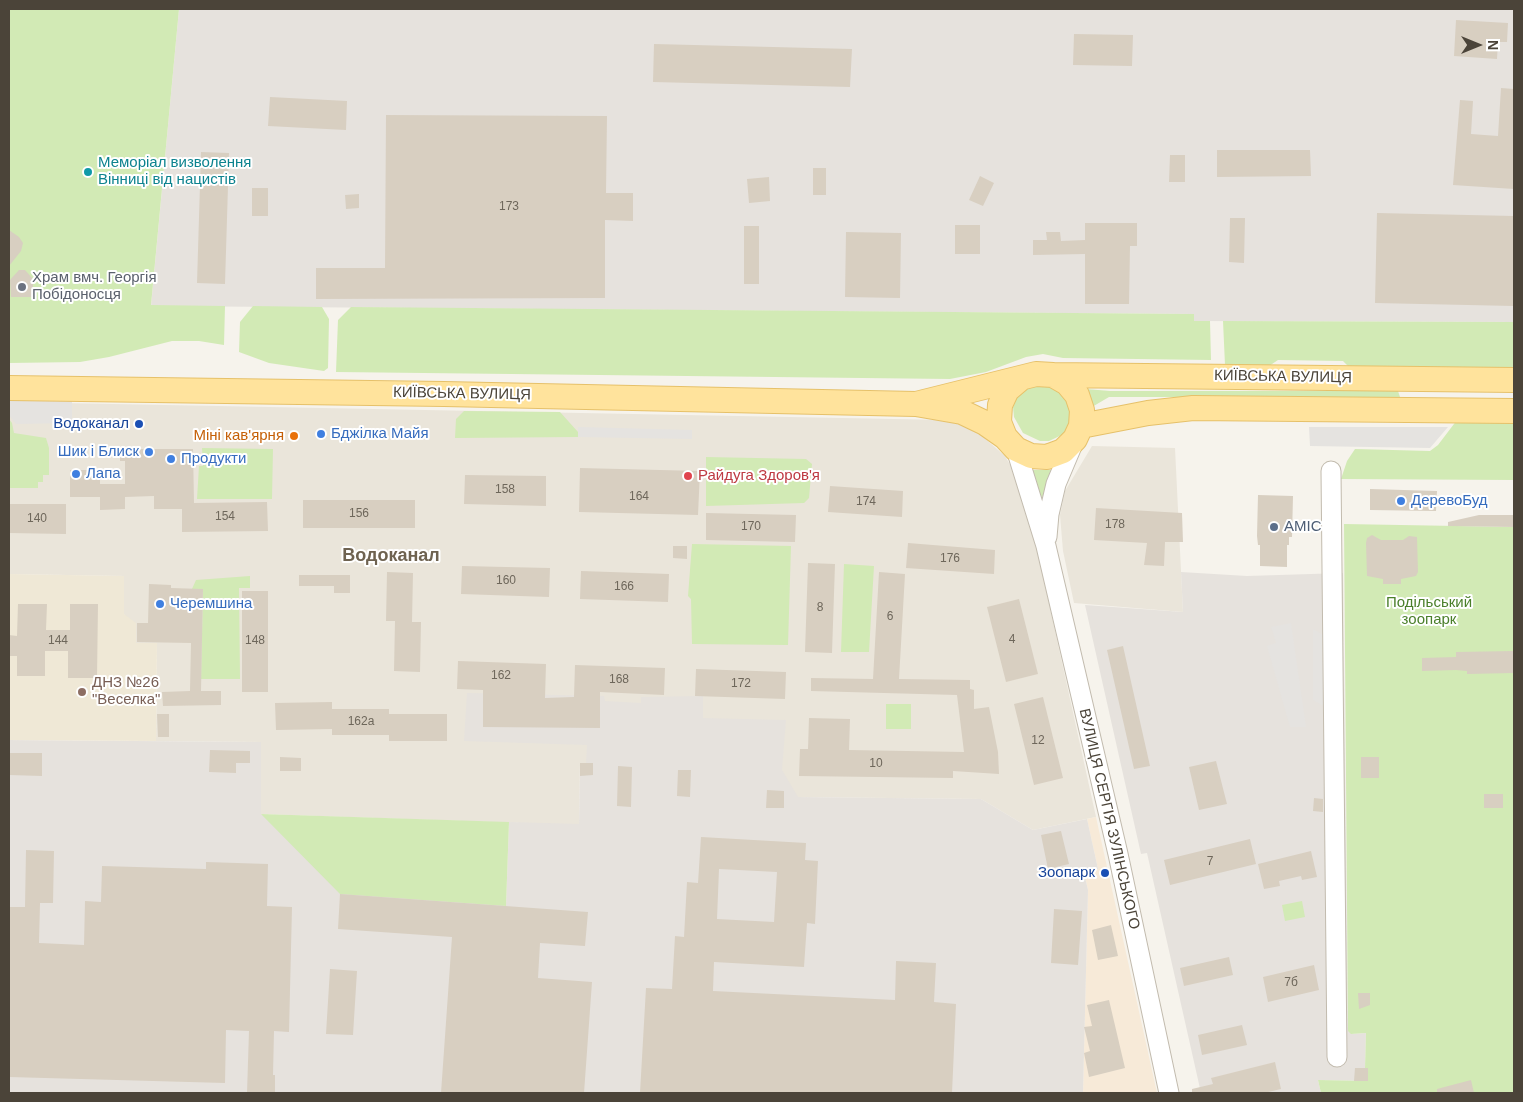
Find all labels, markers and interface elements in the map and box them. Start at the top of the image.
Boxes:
north arrow [1453,20,1503,70]
text: N [1485,40,1501,50]
place label: Меморіал визволення Вінниці від нацистів [98,154,251,189]
marker: Меморіал визволення Вінниці від нацистів [82,166,94,178]
house number: 173 [499,200,519,214]
place label: Храм вмч. Георгія Побідоносця [32,269,157,304]
marker: Храм вмч. Георгія Побідоносця [16,281,28,293]
street label: КИЇВСЬКА ВУЛИЦЯ [1214,367,1352,387]
street label: КИЇВСЬКА ВУЛИЦЯ [393,384,531,404]
place label: Водоканал [53,415,129,433]
marker: Водоканал [133,418,145,430]
place label: Бджілка Майя [331,425,429,443]
place label: Міні кав'ярня [193,427,284,445]
marker: Бджілка Майя [315,428,327,440]
marker: Міні кав'ярня [288,430,300,442]
place label: Шик і Блиск [58,443,139,461]
marker: Шик і Блиск [143,446,155,458]
place label: Продукти [181,450,246,468]
marker: Продукти [165,453,177,465]
place label: Лапа [86,465,121,483]
place label: Райдуга Здоров'я [698,467,820,485]
marker: Лапа [70,468,82,480]
marker: Райдуга Здоров'я [682,470,694,482]
house number: 158 [495,483,515,497]
house number: 164 [629,490,649,504]
place label: ДеревоБуд [1411,492,1488,510]
house number: 174 [856,495,876,509]
marker: ДеревоБуд [1395,495,1407,507]
house number: 156 [349,507,369,521]
house number: 154 [215,510,235,524]
house number: 140 [27,512,47,526]
house number: 178 [1105,518,1125,532]
place label: АМІС [1284,518,1322,536]
house number: 170 [741,520,761,534]
marker: АМІС [1268,521,1280,533]
district label: Водоканал [342,545,440,567]
house number: 176 [940,552,960,566]
house number: 160 [496,574,516,588]
house number: 166 [614,580,634,594]
park label: Подільський зоопарк [1386,594,1472,629]
place label: Черемшина [170,595,252,613]
marker: Черемшина [154,598,166,610]
house number: 8 [817,601,823,615]
house number: 6 [887,610,893,624]
house number: 4 [1009,633,1015,647]
house number: 144 [48,634,68,648]
house number: 148 [245,634,265,648]
house number: 162 [491,669,511,683]
house number: 168 [609,673,629,687]
place label: ДНЗ №26 "Веселка" [92,674,160,709]
house number: 172 [731,677,751,691]
marker: ДНЗ №26 "Веселка" [76,686,88,698]
street label: ВУЛИЦЯ СЕРГІЯ ЗУЛІНСЬКОГО [1075,707,1143,931]
house number: 162а [348,715,374,729]
house number: 12 [1031,734,1045,748]
house number: 10 [869,757,883,771]
house number: 7 [1207,855,1213,869]
place label: Зоопарк [1038,864,1095,882]
marker: Зоопарк [1099,867,1111,879]
house number: 7б [1284,976,1298,990]

